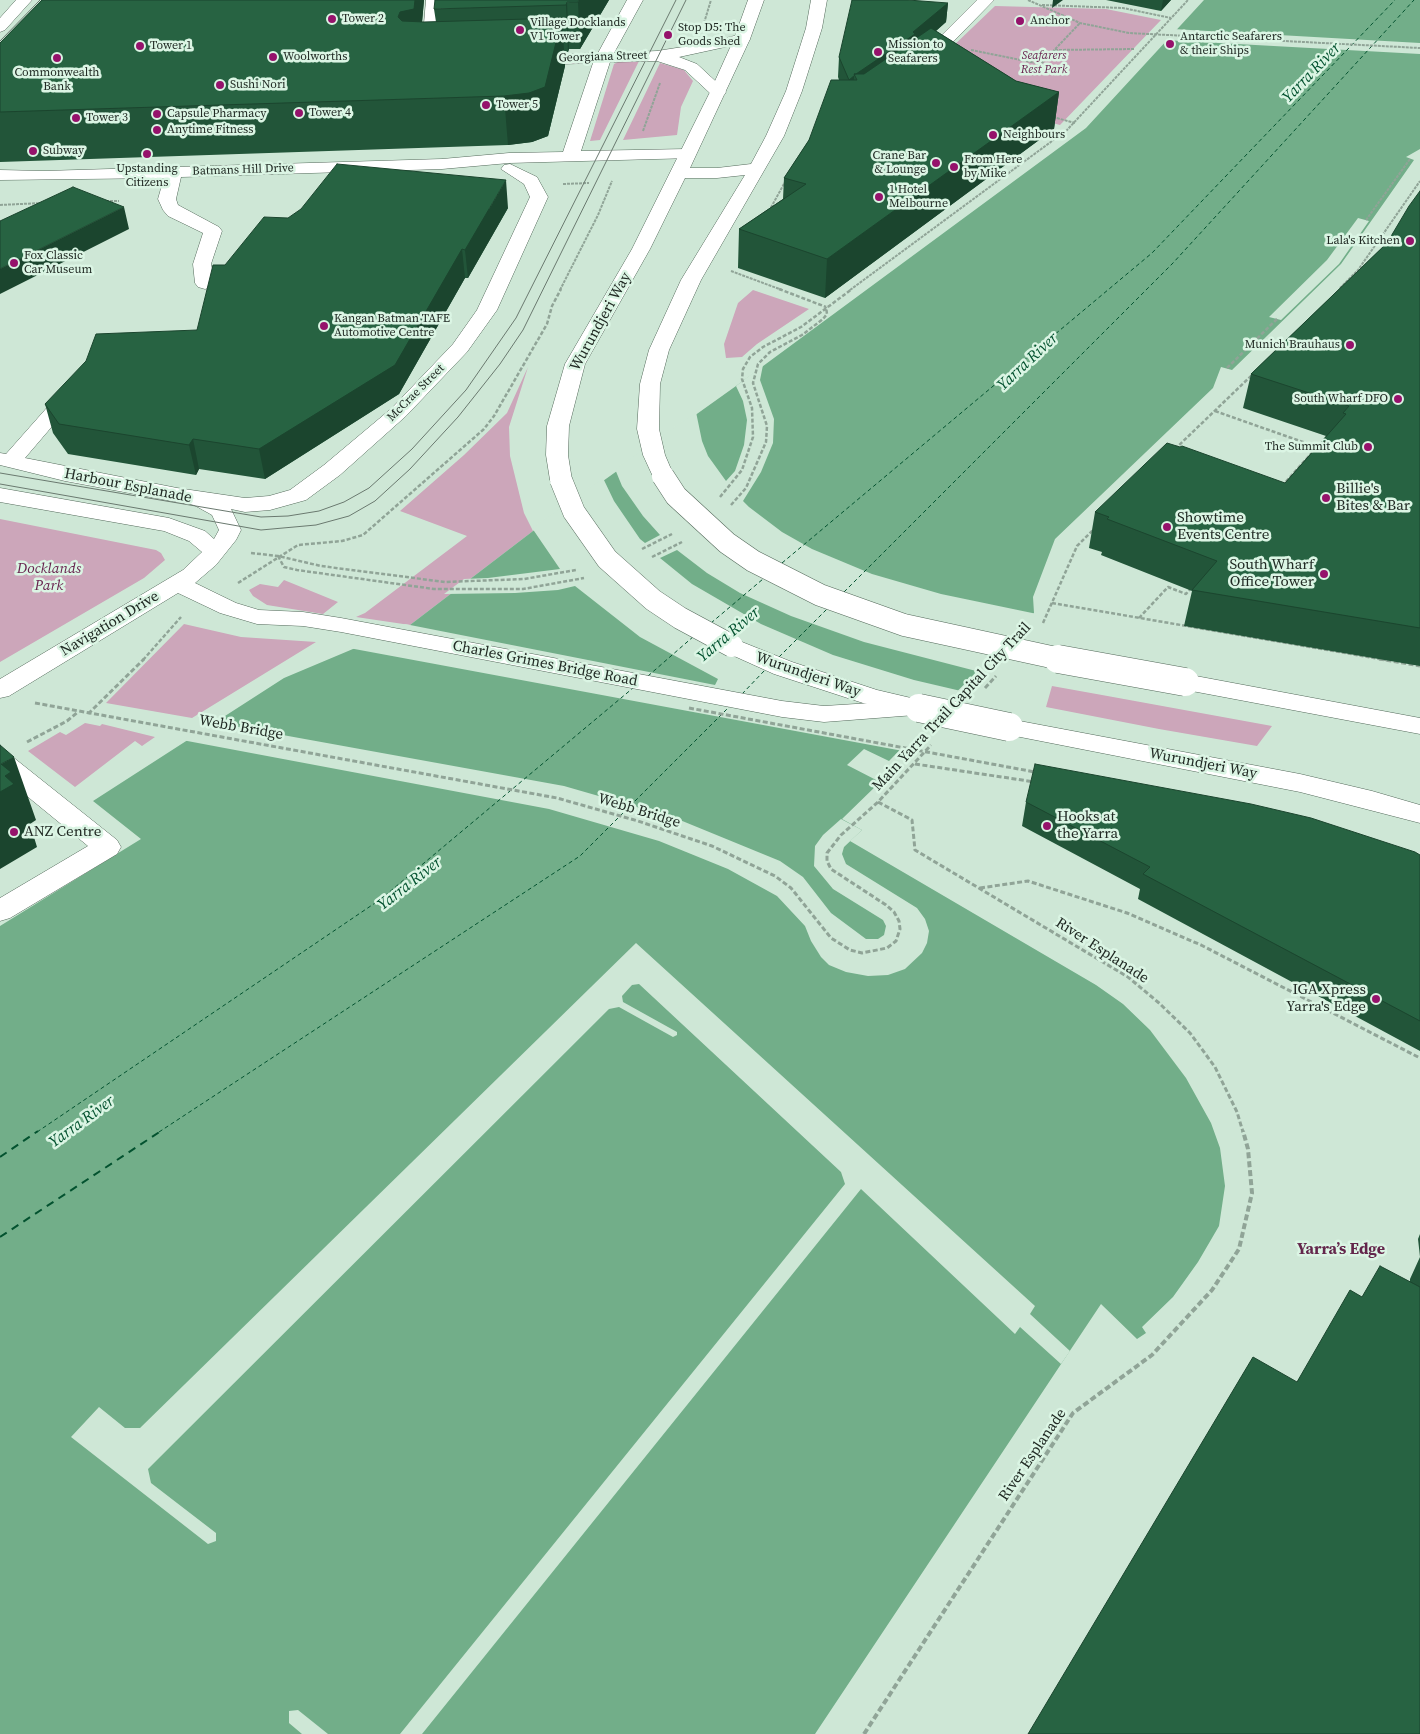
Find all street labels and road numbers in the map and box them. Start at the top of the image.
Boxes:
street label: Georgiana Street [558,48,648,66]
street label: Batmans Hill Drive [192,161,294,179]
street label: Wurundjeri Way [567,270,635,374]
street label: McCrae Street [384,361,448,425]
street label: Harbour Esplanade [63,465,193,507]
street label: Navigation Drive [58,588,162,660]
street label: Main Yarra Trail Capital City Trail [869,619,1035,795]
street label: Charles Grimes Bridge Road [451,637,639,691]
street label: Wurundjeri Way [753,649,863,701]
street label: Webb Bridge [197,712,285,744]
street label: Wurundjeri Way [1147,745,1259,783]
street label: Webb Bridge [596,790,682,832]
street label: River Esplanade [1052,914,1152,988]
street label: River Esplanade [995,1405,1071,1505]

